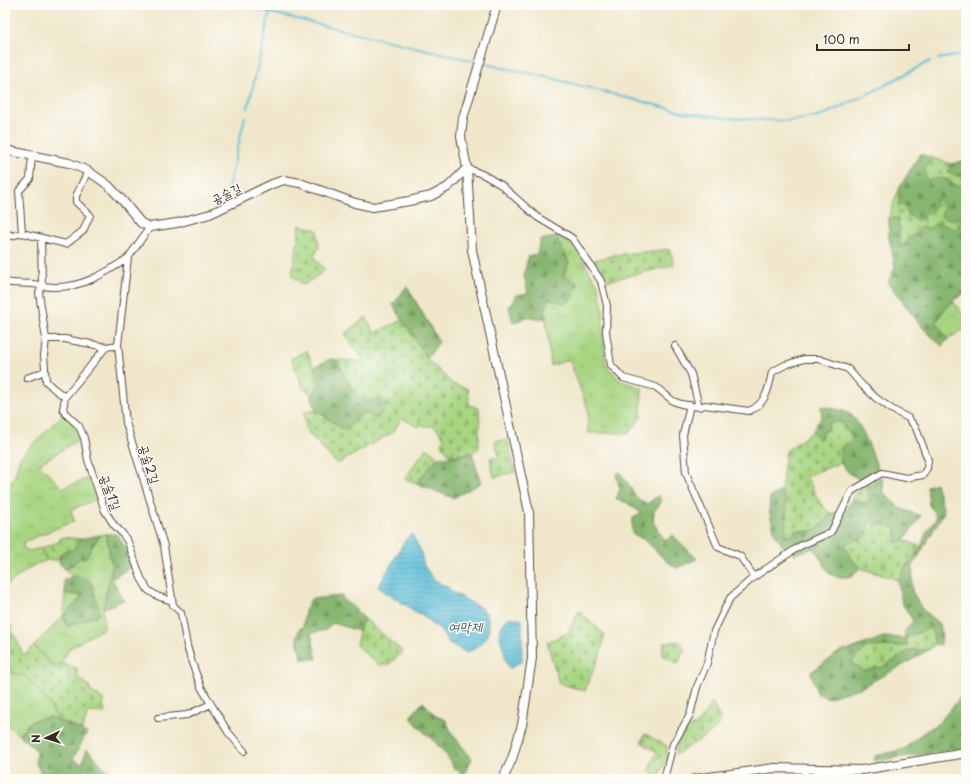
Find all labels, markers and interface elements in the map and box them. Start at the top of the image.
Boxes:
scale bar [817,26,909,52]
text: 100 m [823,30,860,48]
street label: 공술길 [208,178,244,208]
street label: 공술2길 [135,442,165,486]
street label: 공술1길 [95,471,127,513]
water label: 여막제 [448,616,484,637]
north arrow [26,718,66,758]
text: N [27,734,44,744]

